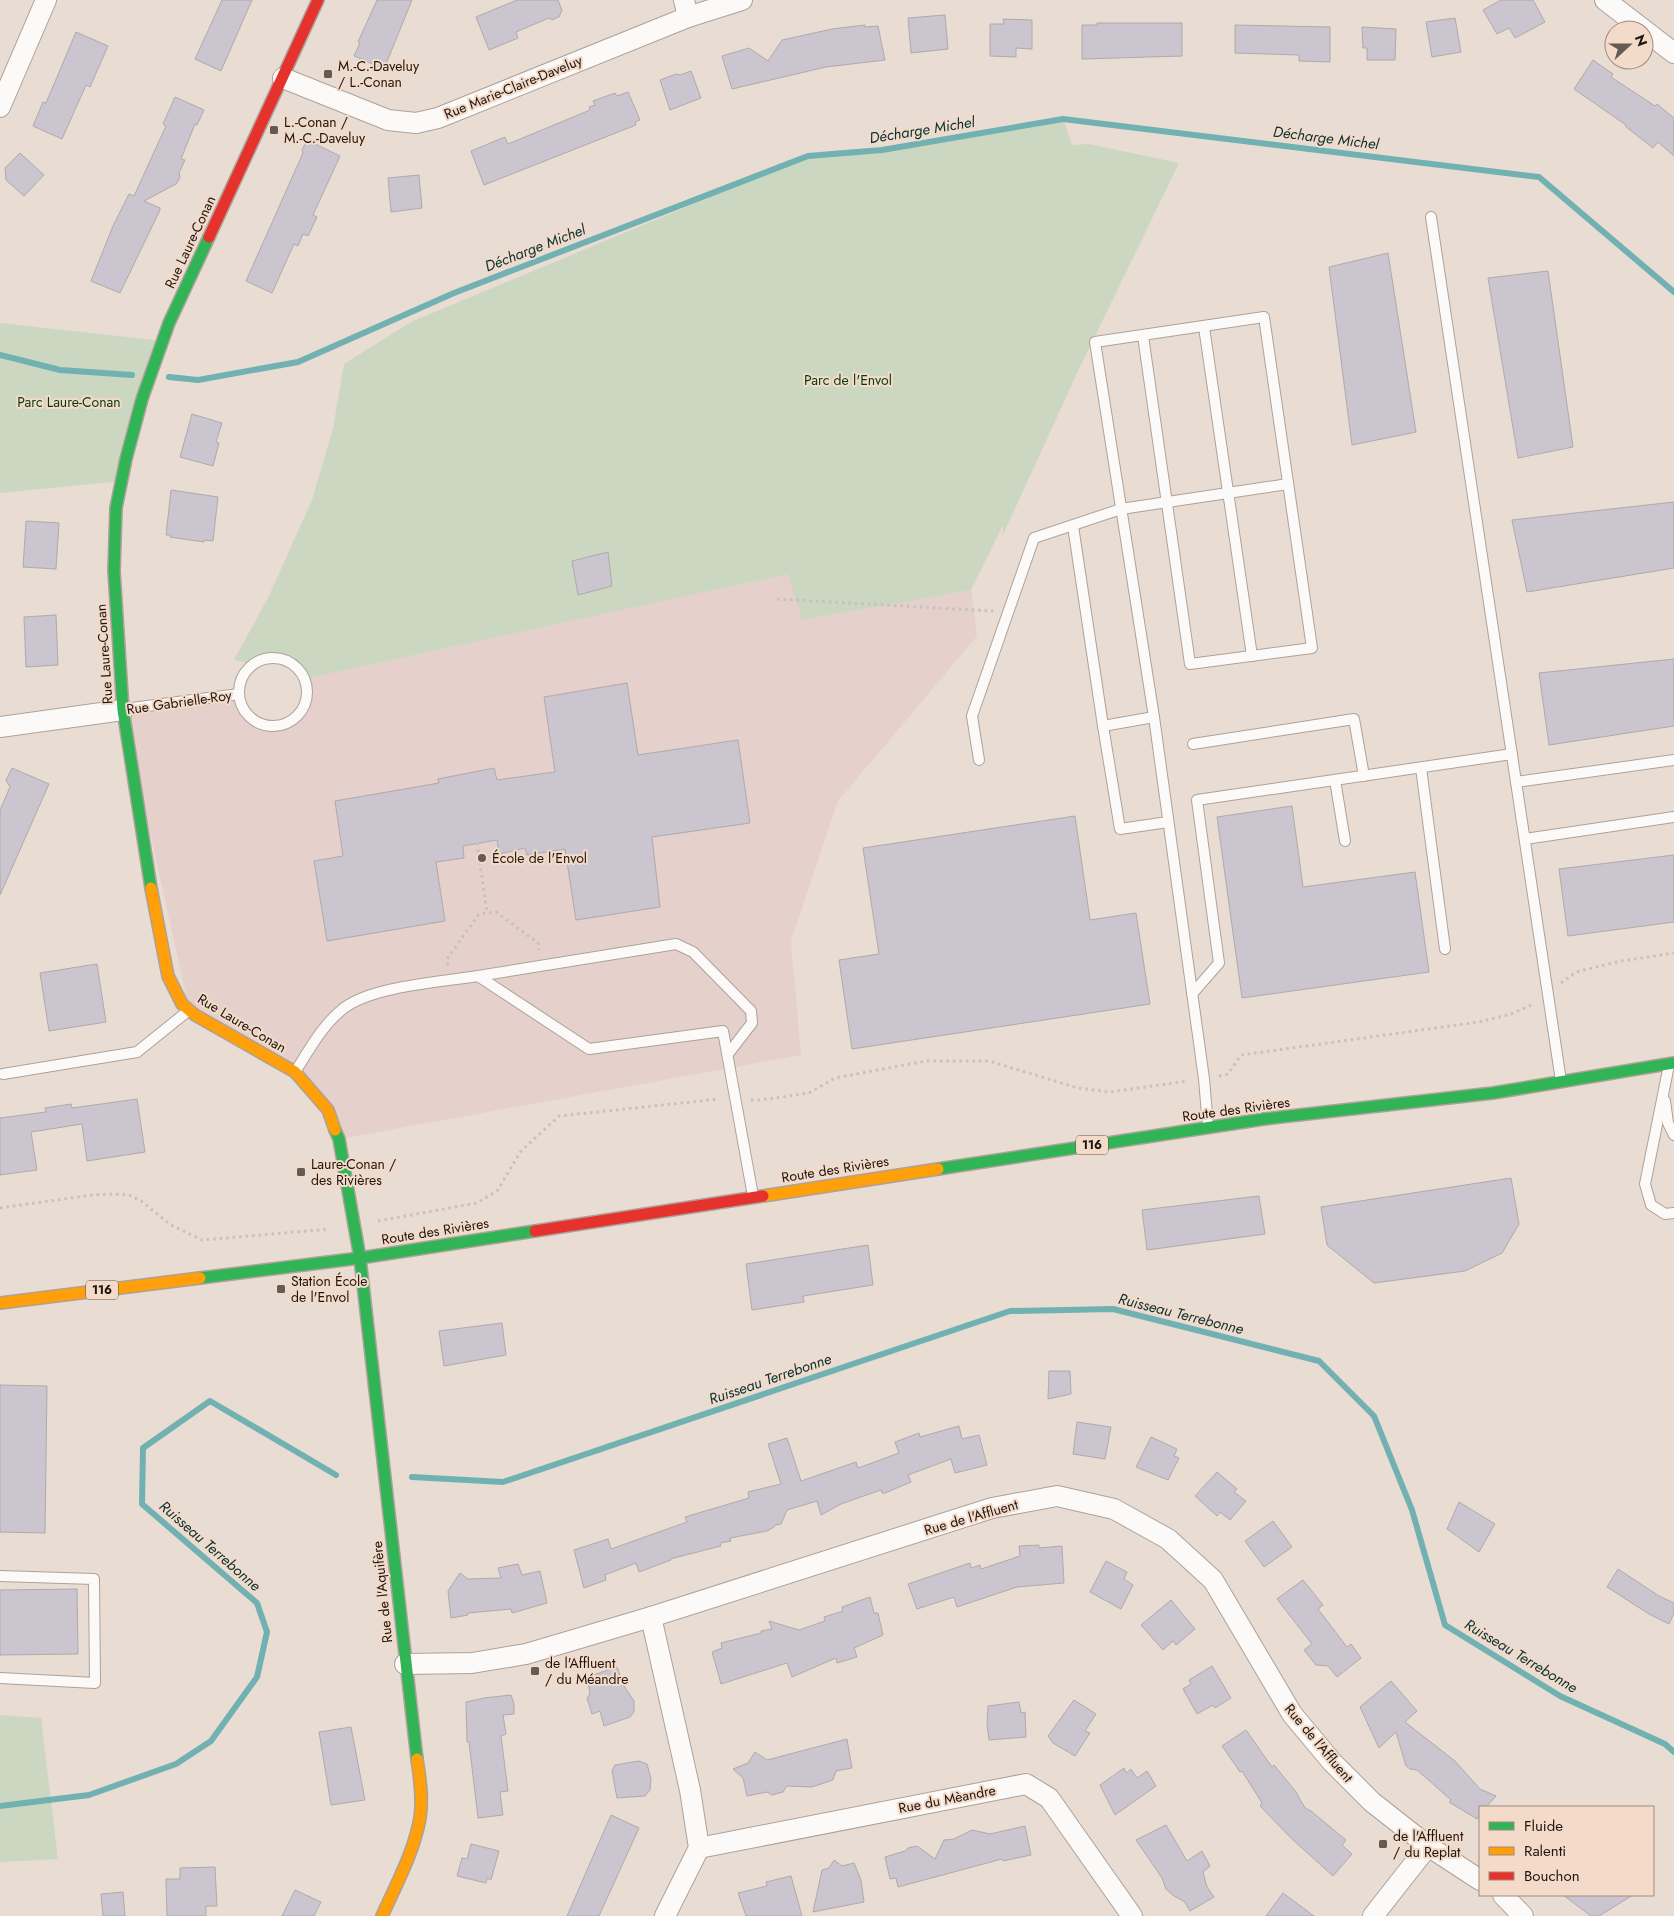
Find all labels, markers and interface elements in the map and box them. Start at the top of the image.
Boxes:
north arrow [1604,20,1654,70]
text: N [1630,32,1652,49]
street label: Rue Marie-Claire-Daveluy [441,50,586,124]
place label: M.-C.-Daveluy / L.-Conan [338,56,420,92]
marker: M.-C.-Daveluy / L.-Conan [322,68,334,80]
water label: Décharge Michel [868,111,977,149]
place label: L.-Conan / M.-C.-Daveluy [284,112,366,148]
water label: Décharge Michel [1272,121,1381,155]
marker: L.-Conan / M.-C.-Daveluy [268,124,280,136]
street label: Rue Laure-Conan [160,192,220,292]
water label: Décharge Michel [481,218,589,277]
park label: Parc de l'Envol [804,370,892,390]
park label: Parc Laure-Conan [17,392,121,412]
street label: Rue Laure-Conan [91,603,117,705]
street label: Rue Gabrielle-Roy [125,685,234,719]
place label: École de l'Envol [492,848,587,868]
marker: École de l'Envol [476,852,488,864]
street label: Rue Laure-Conan [194,989,290,1057]
street label: Route des Rivières [1181,1091,1291,1126]
road number: 116 [1076,1136,1108,1154]
street label: Route des Rivières [780,1151,891,1187]
place label: Laure-Conan / des Rivières [311,1154,396,1190]
marker: Laure-Conan / des Rivières [295,1166,307,1178]
street label: Route des Rivières [380,1213,491,1249]
place label: Station École de l'Envol [291,1271,367,1307]
road number: 116 [86,1280,118,1300]
marker: Station École de l'Envol [275,1283,287,1295]
water label: Ruisseau Terrebonne [1116,1288,1246,1340]
water label: Ruisseau Terrebonne [706,1348,835,1410]
street label: Rue de l'Affluent [922,1494,1021,1540]
water label: Ruisseau Terrebonne [154,1496,266,1597]
street label: Rue de l'Aquifère [367,1540,397,1644]
water label: Ruisseau Terrebonne [1460,1614,1582,1699]
place label: de l'Affluent / du Méandre [545,1653,628,1689]
marker: de l'Affluent / du Méandre [529,1665,541,1677]
street label: Rue de l'Affluent [1280,1699,1358,1787]
street label: Rue du Mèandre [897,1780,997,1818]
legend [1479,1806,1654,1896]
text: Fluide [1524,1815,1563,1837]
place label: de l'Affluent / du Replat [1393,1826,1464,1862]
marker: de l'Affluent / du Replat [1377,1838,1389,1850]
text: Ralenti [1524,1840,1566,1862]
text: Bouchon [1524,1865,1580,1887]

